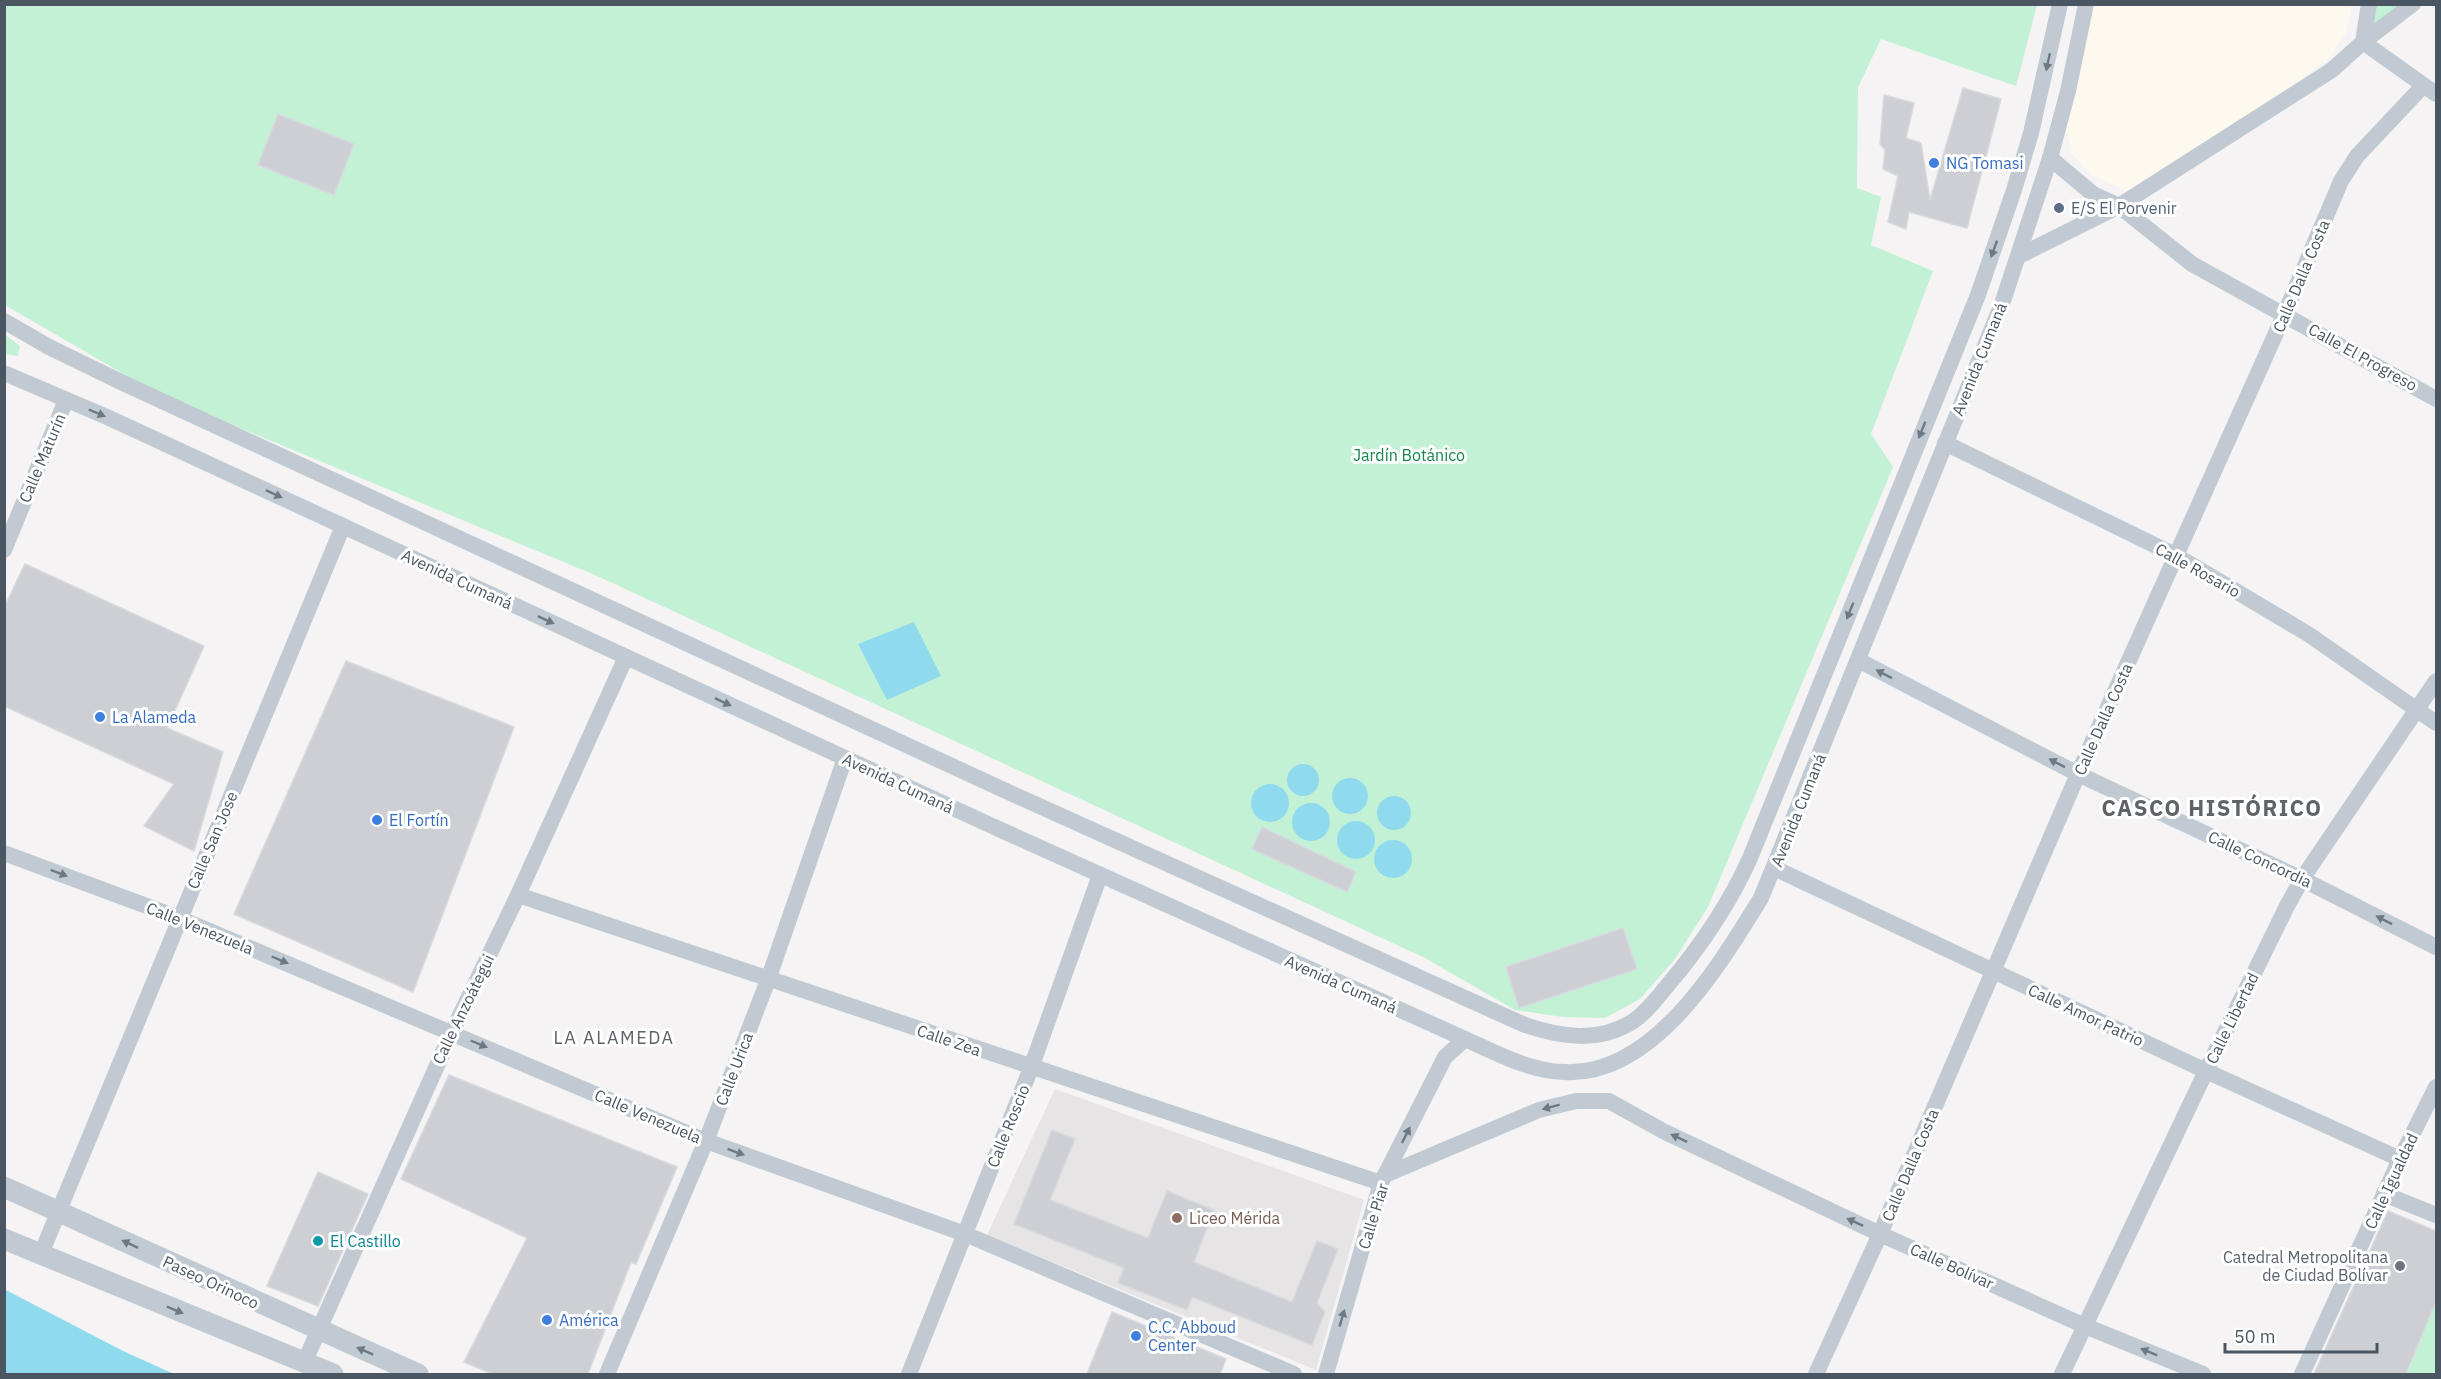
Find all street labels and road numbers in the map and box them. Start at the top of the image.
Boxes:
street label: Calle Dalla Costa [2268,216,2334,335]
street label: Avenida Cumaná [1947,299,2011,419]
street label: Calle El Progreso [2305,319,2421,395]
street label: Calle Maturín [14,410,70,506]
street label: Calle Rosario [2152,539,2244,602]
street label: Avenida Cumaná [398,545,516,614]
street label: Calle Dalla Costa [2069,659,2137,778]
street label: Avenida Cumaná [839,749,957,818]
street label: Avenida Cumaná [1766,750,1830,870]
street label: Calle San Jose [182,788,242,892]
street label: Calle Concordia [2205,826,2315,892]
street label: Calle Venezuela [144,897,257,959]
street label: Avenida Cumaná [1282,950,1400,1018]
street label: Calle Anzoátegui [428,951,498,1067]
street label: Calle Libertad [2201,969,2263,1067]
street label: Calle Amor Patrio [2025,980,2147,1050]
street label: Calle Zea [914,1020,984,1060]
street label: Calle Urica [711,1029,757,1109]
street label: Calle Roscio [982,1082,1034,1170]
street label: Calle Venezuela [592,1085,705,1148]
street label: Calle Dalla Costa [1877,1105,1943,1224]
street label: Calle Igualdad [2360,1130,2422,1232]
street label: Calle Piar [1354,1181,1393,1251]
street label: Calle Bolívar [1907,1239,1997,1293]
street label: Paseo Orinoco [160,1251,262,1313]

